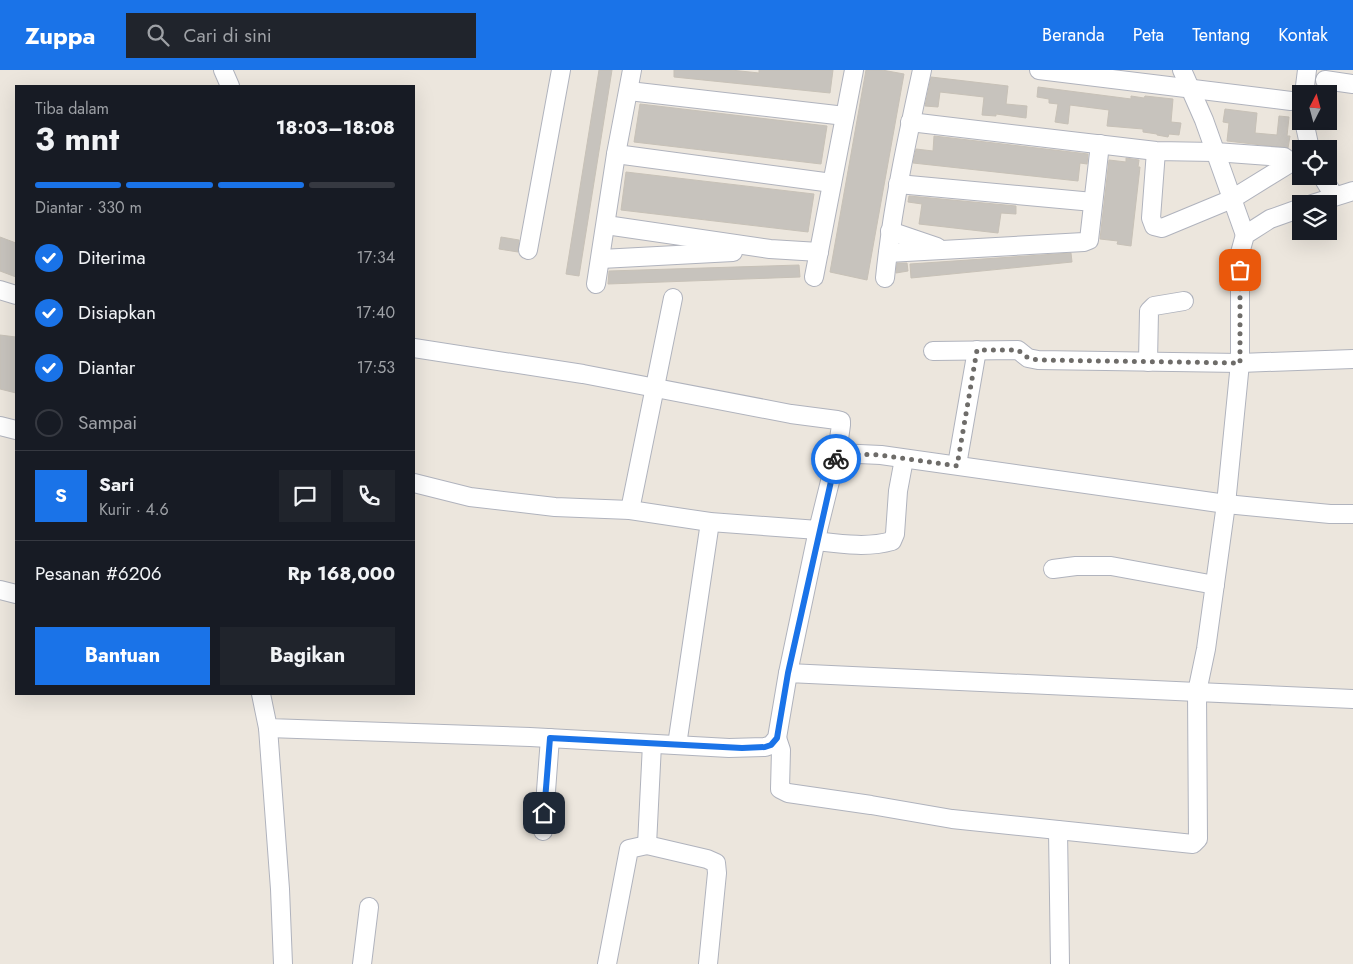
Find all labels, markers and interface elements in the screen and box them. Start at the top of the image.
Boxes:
search box [126,13,476,58]
text: Zuppa [25,18,96,53]
icon: search [144,21,172,49]
text: Cari di sini [184,22,272,49]
text: Beranda [1042,22,1105,48]
text: Peta [1133,22,1164,48]
text: Tentang [1192,22,1250,48]
text: Kontak [1278,22,1328,48]
north arrow [1292,85,1338,130]
map controls [1292,85,1337,240]
text: Tiba dalam [35,97,109,120]
text: 18:03–18:08 [276,114,395,141]
text: 3 mnt [35,116,119,162]
button: locate [1292,140,1337,185]
button: layers [1292,195,1337,240]
text: Diantar · 330 m [35,196,142,219]
icon: check [35,244,63,272]
text: Diterima [78,244,146,271]
text: 17:34 [357,246,395,269]
pin [1219,249,1261,291]
icon: bag [1226,256,1254,284]
icon: check [35,299,63,327]
text: Disiapkan [78,299,156,326]
text: 17:40 [356,301,395,324]
icon: check [35,354,63,382]
text: Diantar [78,354,135,381]
text: 17:53 [357,356,395,379]
text: Sampai [78,409,137,436]
courier [811,434,861,484]
icon: bike [822,445,850,473]
button: chat [279,470,331,522]
button: phone [343,470,395,522]
text: Sari [99,471,134,498]
text: S [55,482,67,509]
text: Kurir · 4.6 [99,498,169,521]
text: Pesanan #6206 [35,560,162,587]
text: Rp 168,000 [287,560,395,587]
button: Bantuan [35,627,210,685]
button: Bagikan [220,627,395,685]
pin [523,792,565,834]
icon: home [530,799,558,827]

